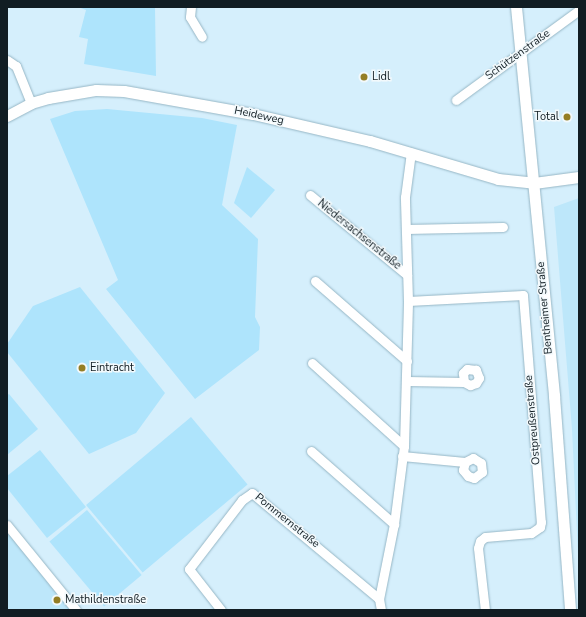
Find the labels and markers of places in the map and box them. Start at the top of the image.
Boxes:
place label: Lidl [372,70,390,84]
marker: Lidl [359,72,369,82]
place label: Total [534,110,559,124]
marker: Total [562,112,572,122]
place label: Eintracht [90,361,134,375]
marker: Eintracht [77,363,87,373]
place label: Mathildenstraße [65,593,146,607]
marker: Mathildenstraße [52,595,62,605]

